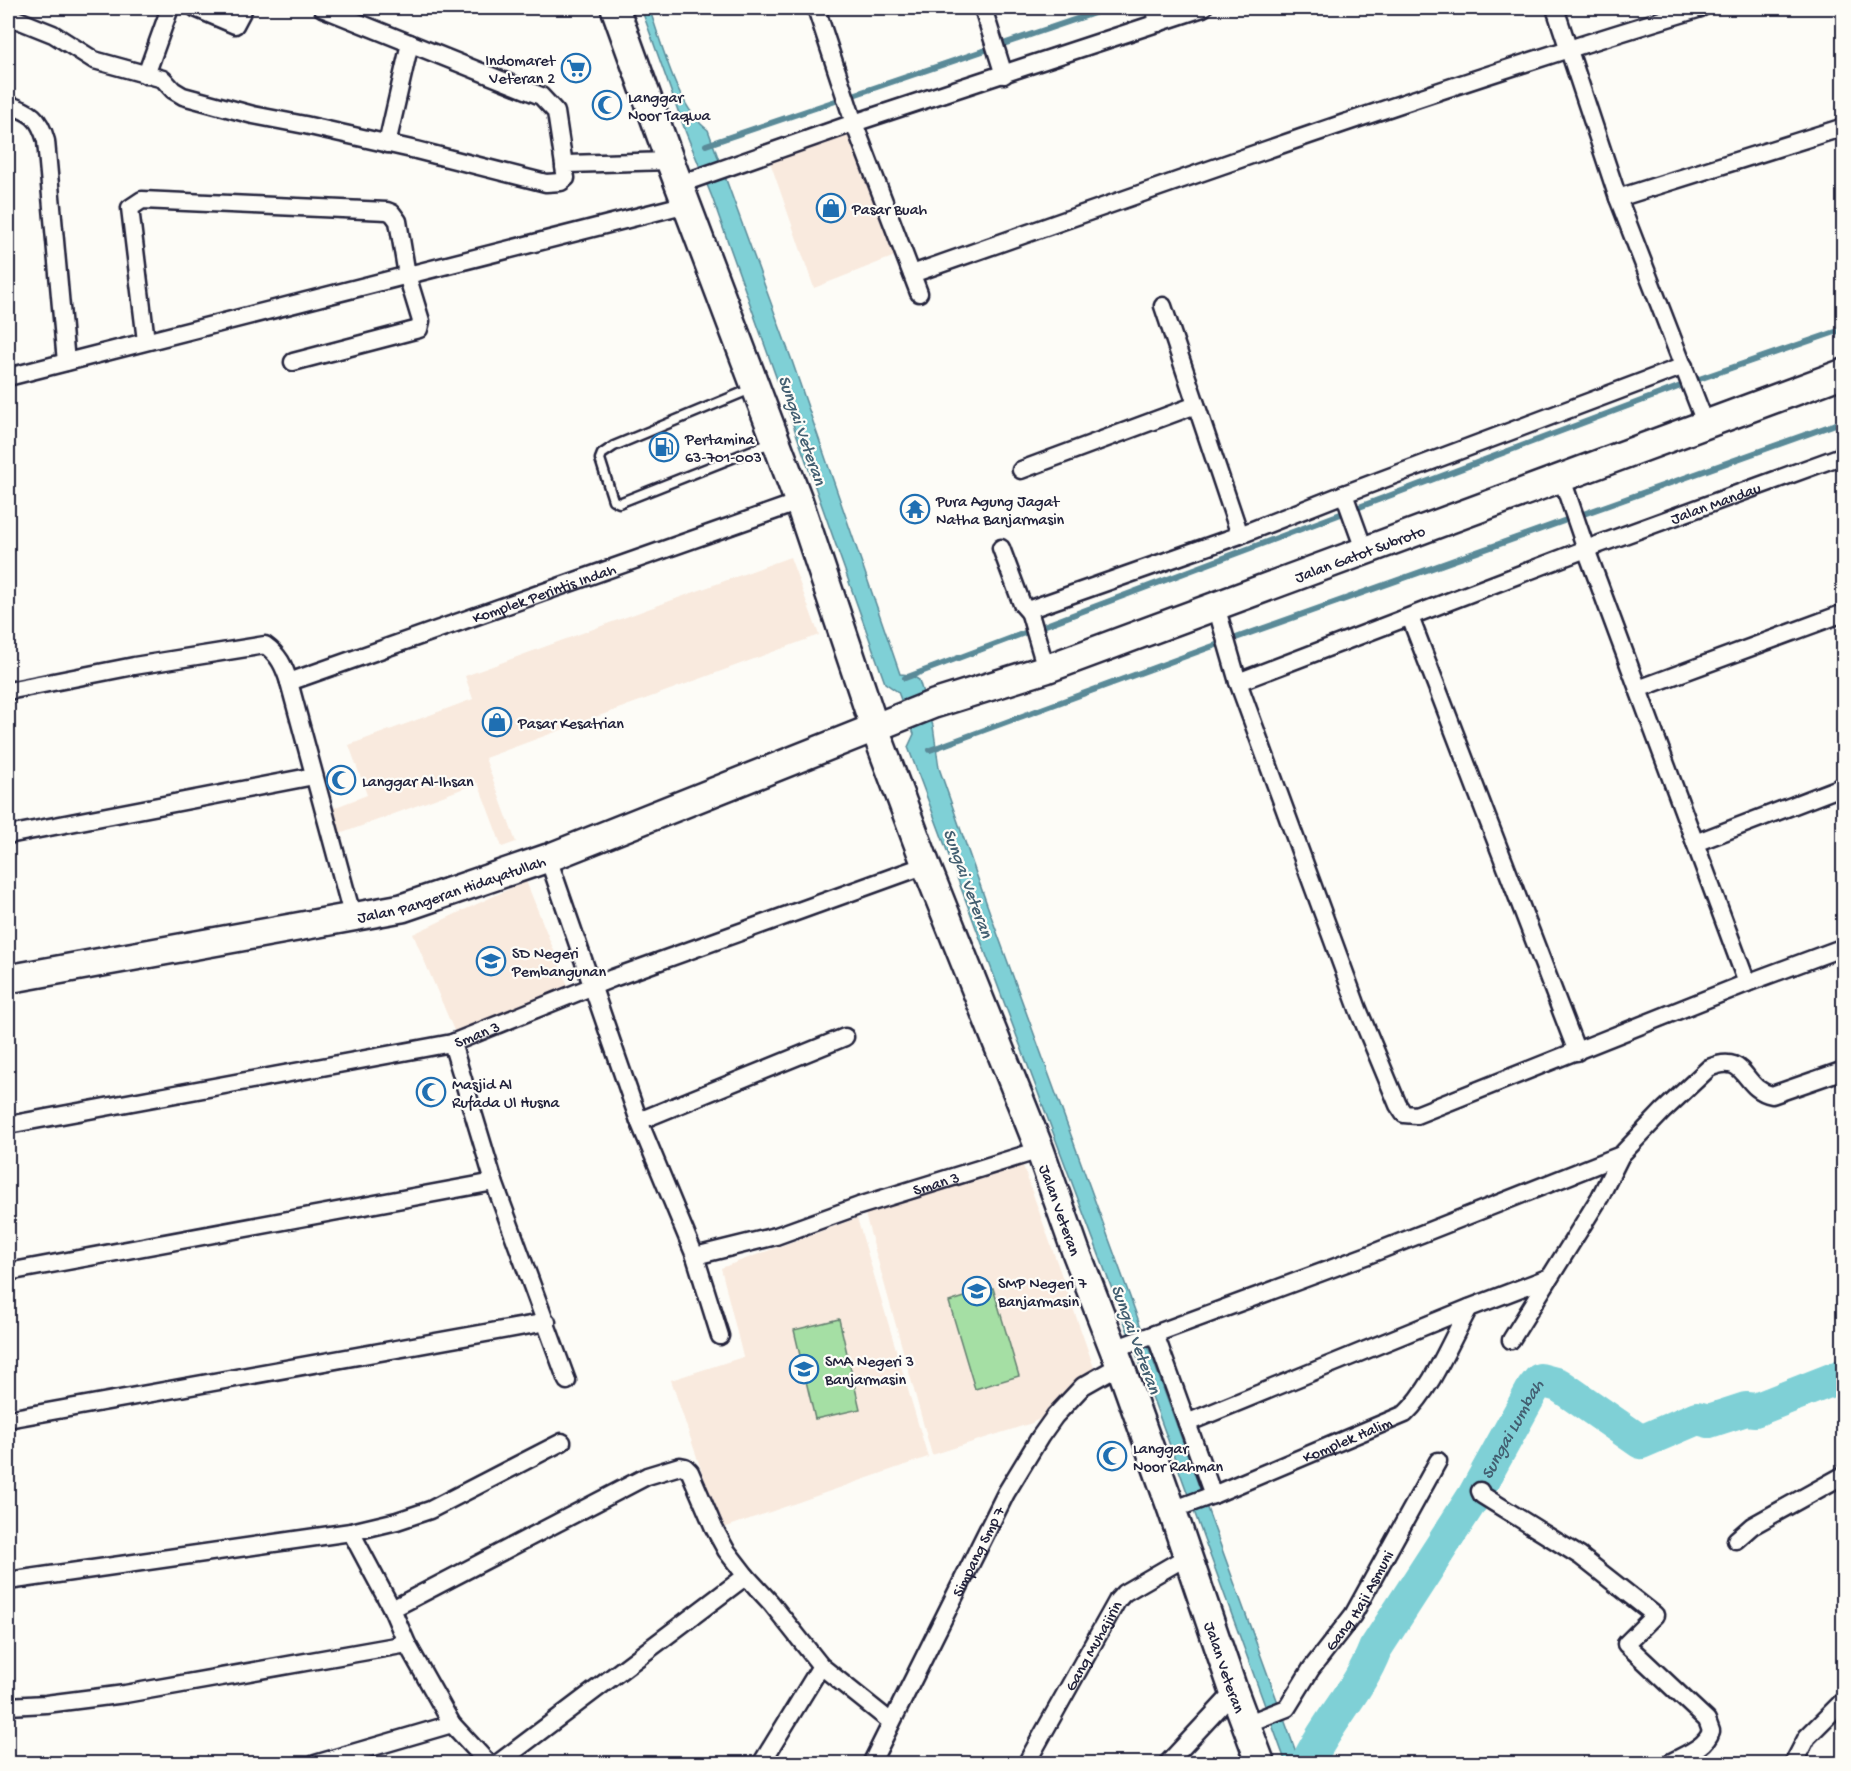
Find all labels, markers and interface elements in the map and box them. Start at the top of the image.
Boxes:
supermarket icon: Indomaret Veteran 2 [560,52,592,84]
place label: Indomaret Veteran 2 [485,53,556,90]
mosque icon: Langgar Noor Taqwa [591,89,623,121]
place label: Langgar Noor Taqwa [628,90,712,127]
shop icon: Pasar Buah [815,192,847,224]
place label: Pasar Buah [851,202,928,221]
water label: Sungai Veteran [772,373,829,489]
fuel station icon: Pertamina 63-701-003 [648,431,680,463]
place label: Pertamina 63-701-003 [684,432,762,469]
street label: Jalan Mandau [1669,480,1764,530]
temple icon: Pura Agung Jagat Natha Banjarmasin [899,493,931,525]
place label: Pura Agung Jagat Natha Banjarmasin [935,494,1065,531]
street label: Jalan Gatot Subroto [1293,523,1429,589]
street label: Komplek Perintis Indah [470,561,619,630]
shop icon: Pasar Kesatrian [481,706,513,738]
place label: Pasar Kesatrian [517,716,624,735]
mosque icon: Langgar Al-Ihsan [325,764,357,796]
place label: Langgar Al-Ihsan [362,774,474,793]
water label: Sungai Veteran [937,826,996,942]
street label: Jalan Pangeran Hidayatullah [356,853,549,929]
school or university icon: SD Negeri Pembangunan [475,945,507,977]
place label: SD Negeri Pembangunan [511,946,606,983]
street label: Sman 3 [452,1019,503,1054]
mosque icon: Masjid Al Rufada Ul Husna [415,1076,447,1108]
place label: Masjid Al Rufada Ul Husna [452,1077,560,1114]
street label: Jalan Veteran [1033,1163,1083,1259]
street label: Sman 3 [911,1170,962,1202]
school or university icon: SMP Negeri 7 Banjarmasin [961,1275,993,1307]
place label: SMP Negeri 7 Banjarmasin [997,1276,1087,1313]
water label: Sungai Veteran [1105,1282,1164,1398]
school or university icon: SMA Negeri 3 Banjarmasin [788,1353,820,1385]
place label: SMA Negeri 3 Banjarmasin [824,1354,914,1391]
water label: Sungai Lumbah [1477,1376,1550,1483]
street label: Komplek Halim [1301,1414,1397,1469]
mosque icon: Langgar Noor Rahman [1096,1440,1128,1472]
place label: Langgar Noor Rahman [1133,1441,1224,1478]
street label: Simpang Smp 7 [950,1504,1011,1601]
street label: Gang Haji Asmuni [1323,1548,1400,1656]
street label: Gang Muhajirin [1063,1598,1128,1695]
street label: Jalan Veteran [1198,1620,1247,1717]

